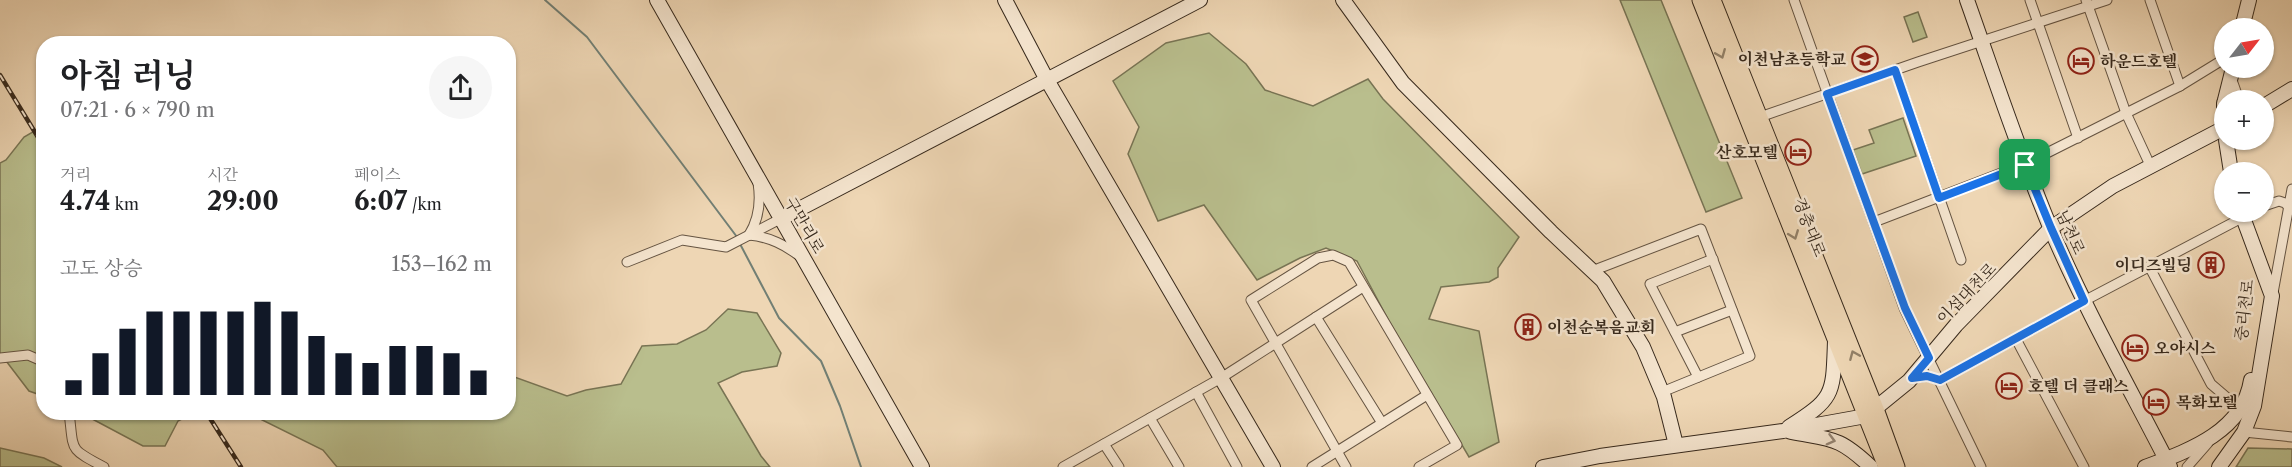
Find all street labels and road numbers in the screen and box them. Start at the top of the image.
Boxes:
street label: 구만리로 [781,193,829,257]
street label: 경충대로 [1790,195,1831,260]
street label: 남천로 [2052,207,2090,258]
street label: 이섭대천로 [1932,258,2000,328]
street label: 중리천로 [2230,278,2258,342]

